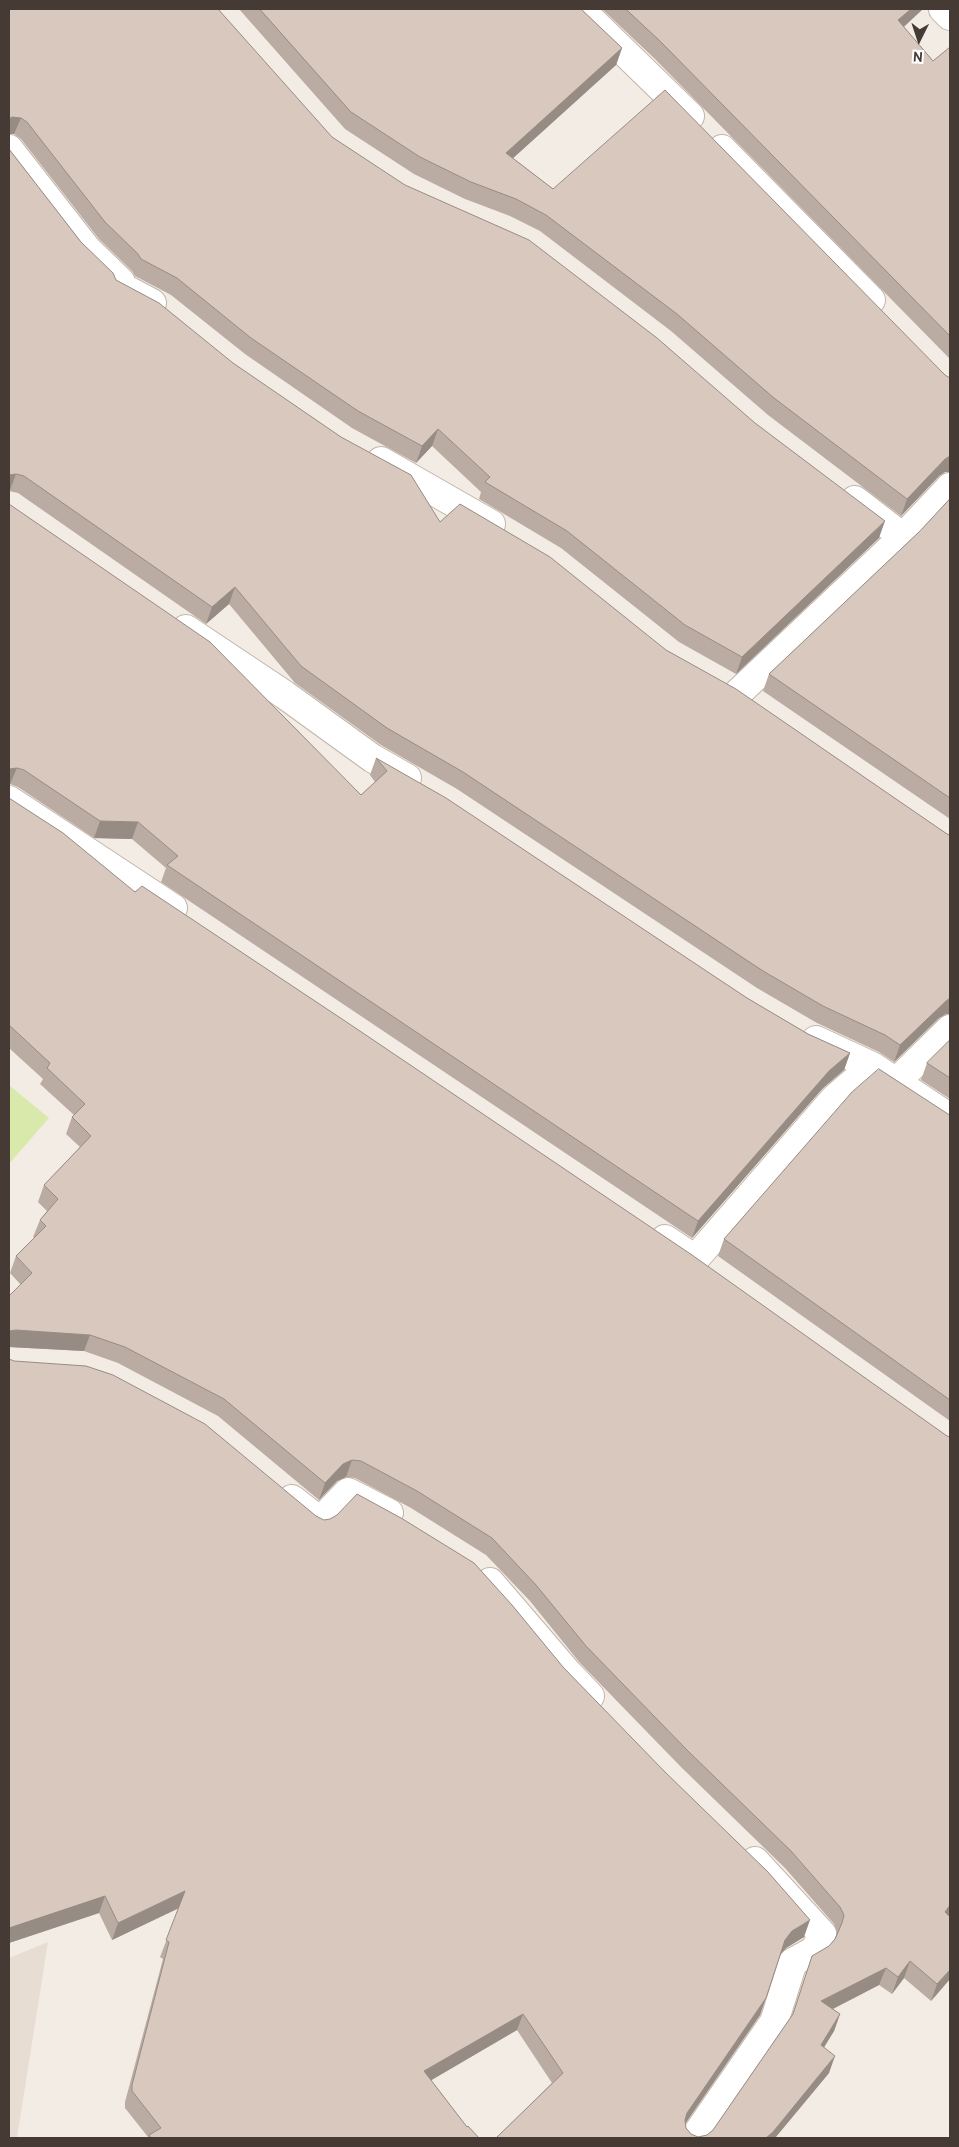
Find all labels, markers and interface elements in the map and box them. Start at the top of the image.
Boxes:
north arrow [894,15,944,65]
text: N [912,47,924,64]

